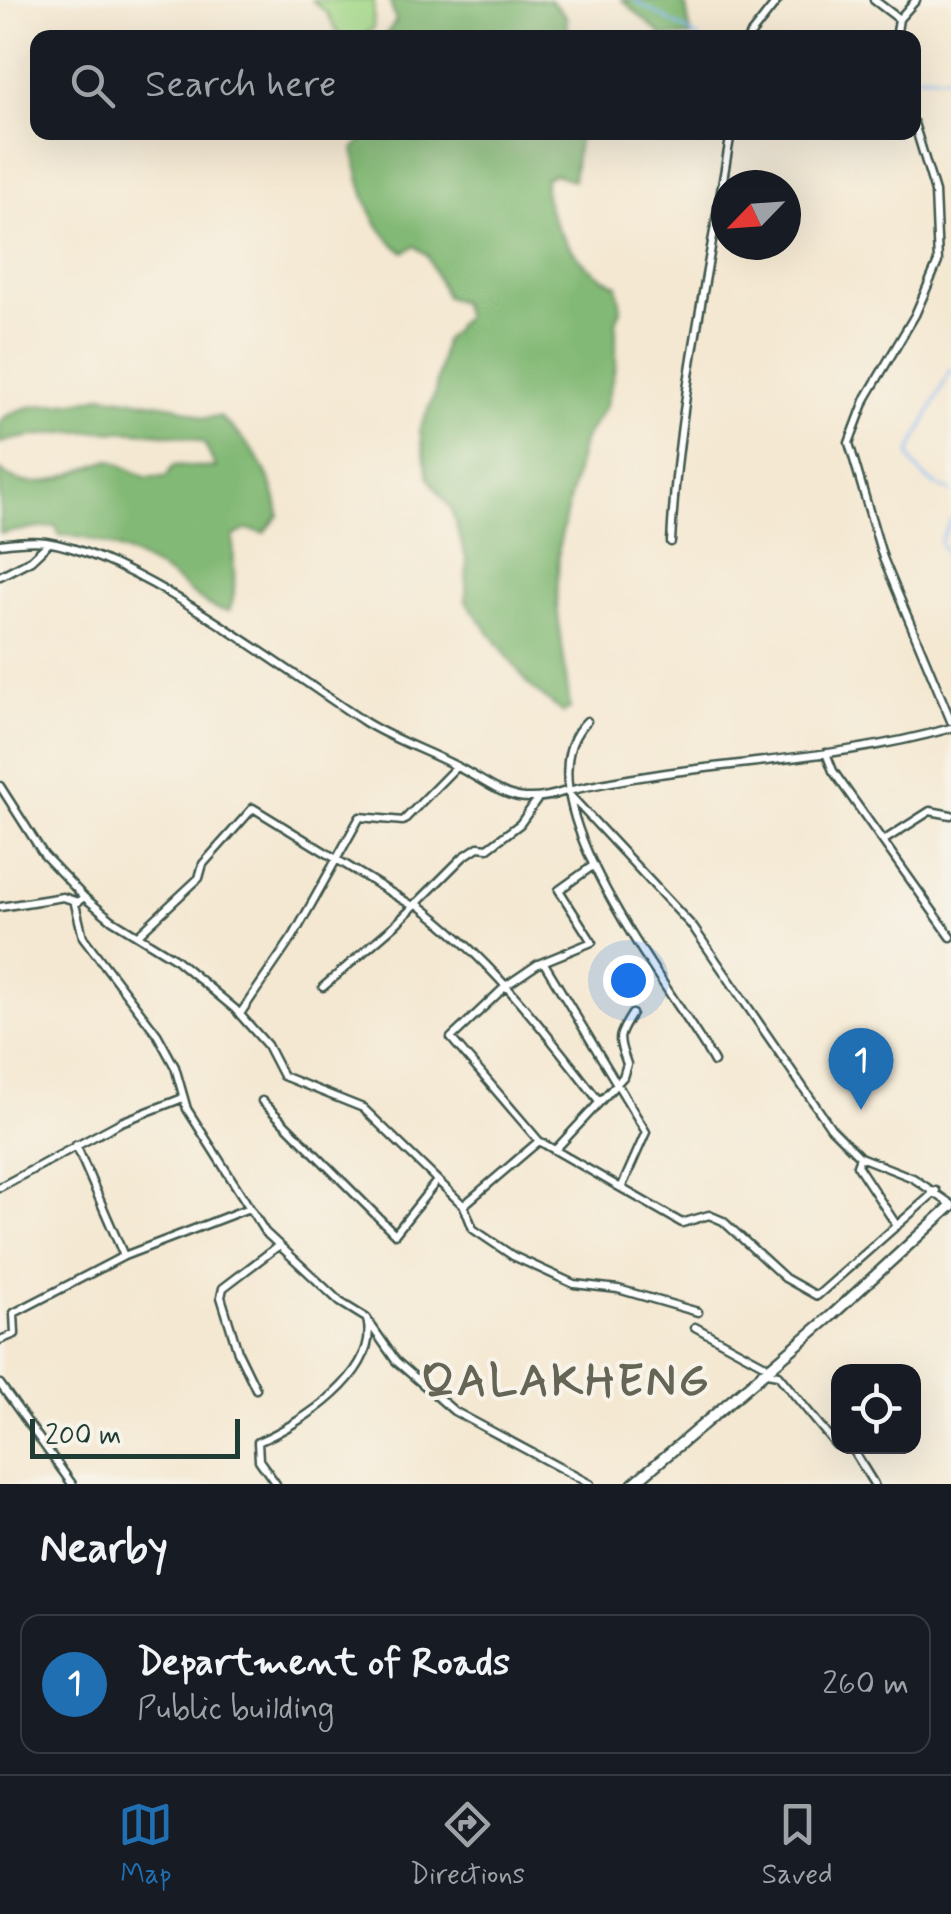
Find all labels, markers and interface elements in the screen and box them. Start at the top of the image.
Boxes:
search box [30,30,921,140]
icon: search [65,58,120,113]
text: Search here [145,61,336,110]
north arrow [711,170,801,260]
your location [603,955,654,1006]
pin: 1 [828,1028,894,1110]
district label: QALAKHENG [421,1353,711,1412]
map controls [831,1364,921,1454]
button: locate [831,1364,921,1454]
scale bar [30,1414,240,1458]
text: 200 m [45,1418,121,1455]
text: Nearby [40,1522,168,1577]
text: Department of Roads [137,1639,510,1688]
text: 1 [67,1663,82,1705]
text: 260 m [822,1663,909,1705]
text: Public building [137,1688,334,1730]
tab: Map [118,1797,173,1894]
tab: Directions [410,1797,525,1894]
tab: Saved [762,1797,833,1894]

